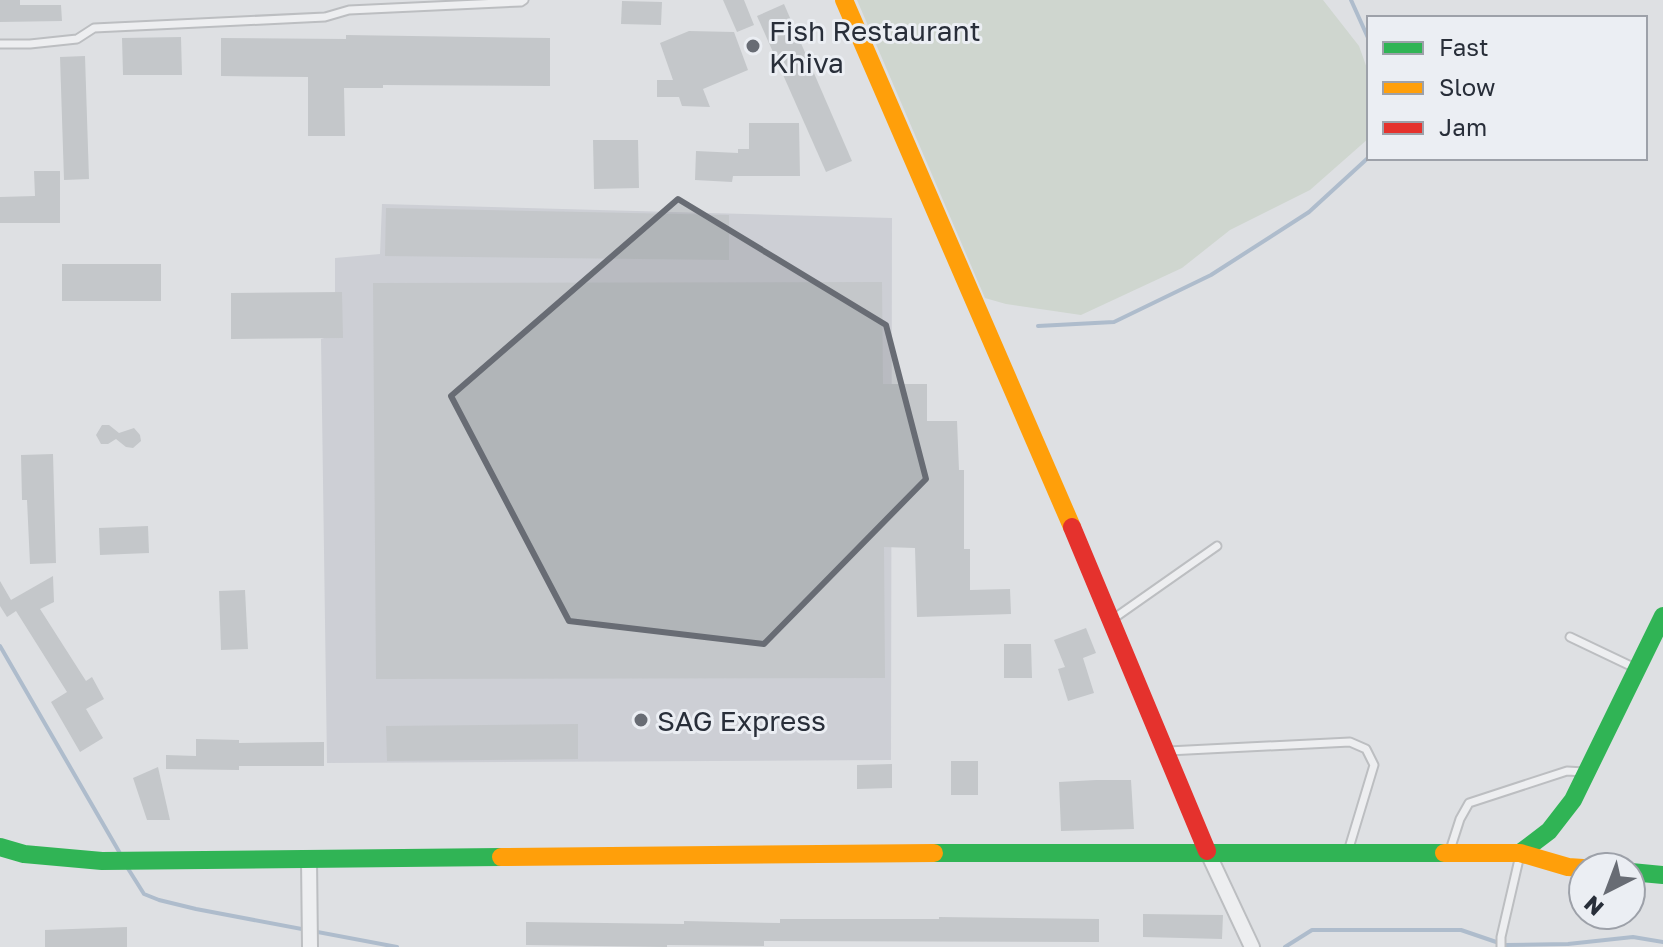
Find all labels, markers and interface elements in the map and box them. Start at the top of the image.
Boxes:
place label: Fish Restaurant Khiva [769,14,981,79]
legend [1367,16,1647,160]
text: Fast [1439,32,1489,61]
marker: Fish Restaurant Khiva [744,37,762,55]
text: Slow [1439,72,1495,101]
text: Jam [1439,112,1487,141]
place label: SAG Express [657,704,826,737]
marker: SAG Express [632,711,650,729]
north arrow [1567,851,1647,931]
text: N [1578,891,1609,922]

